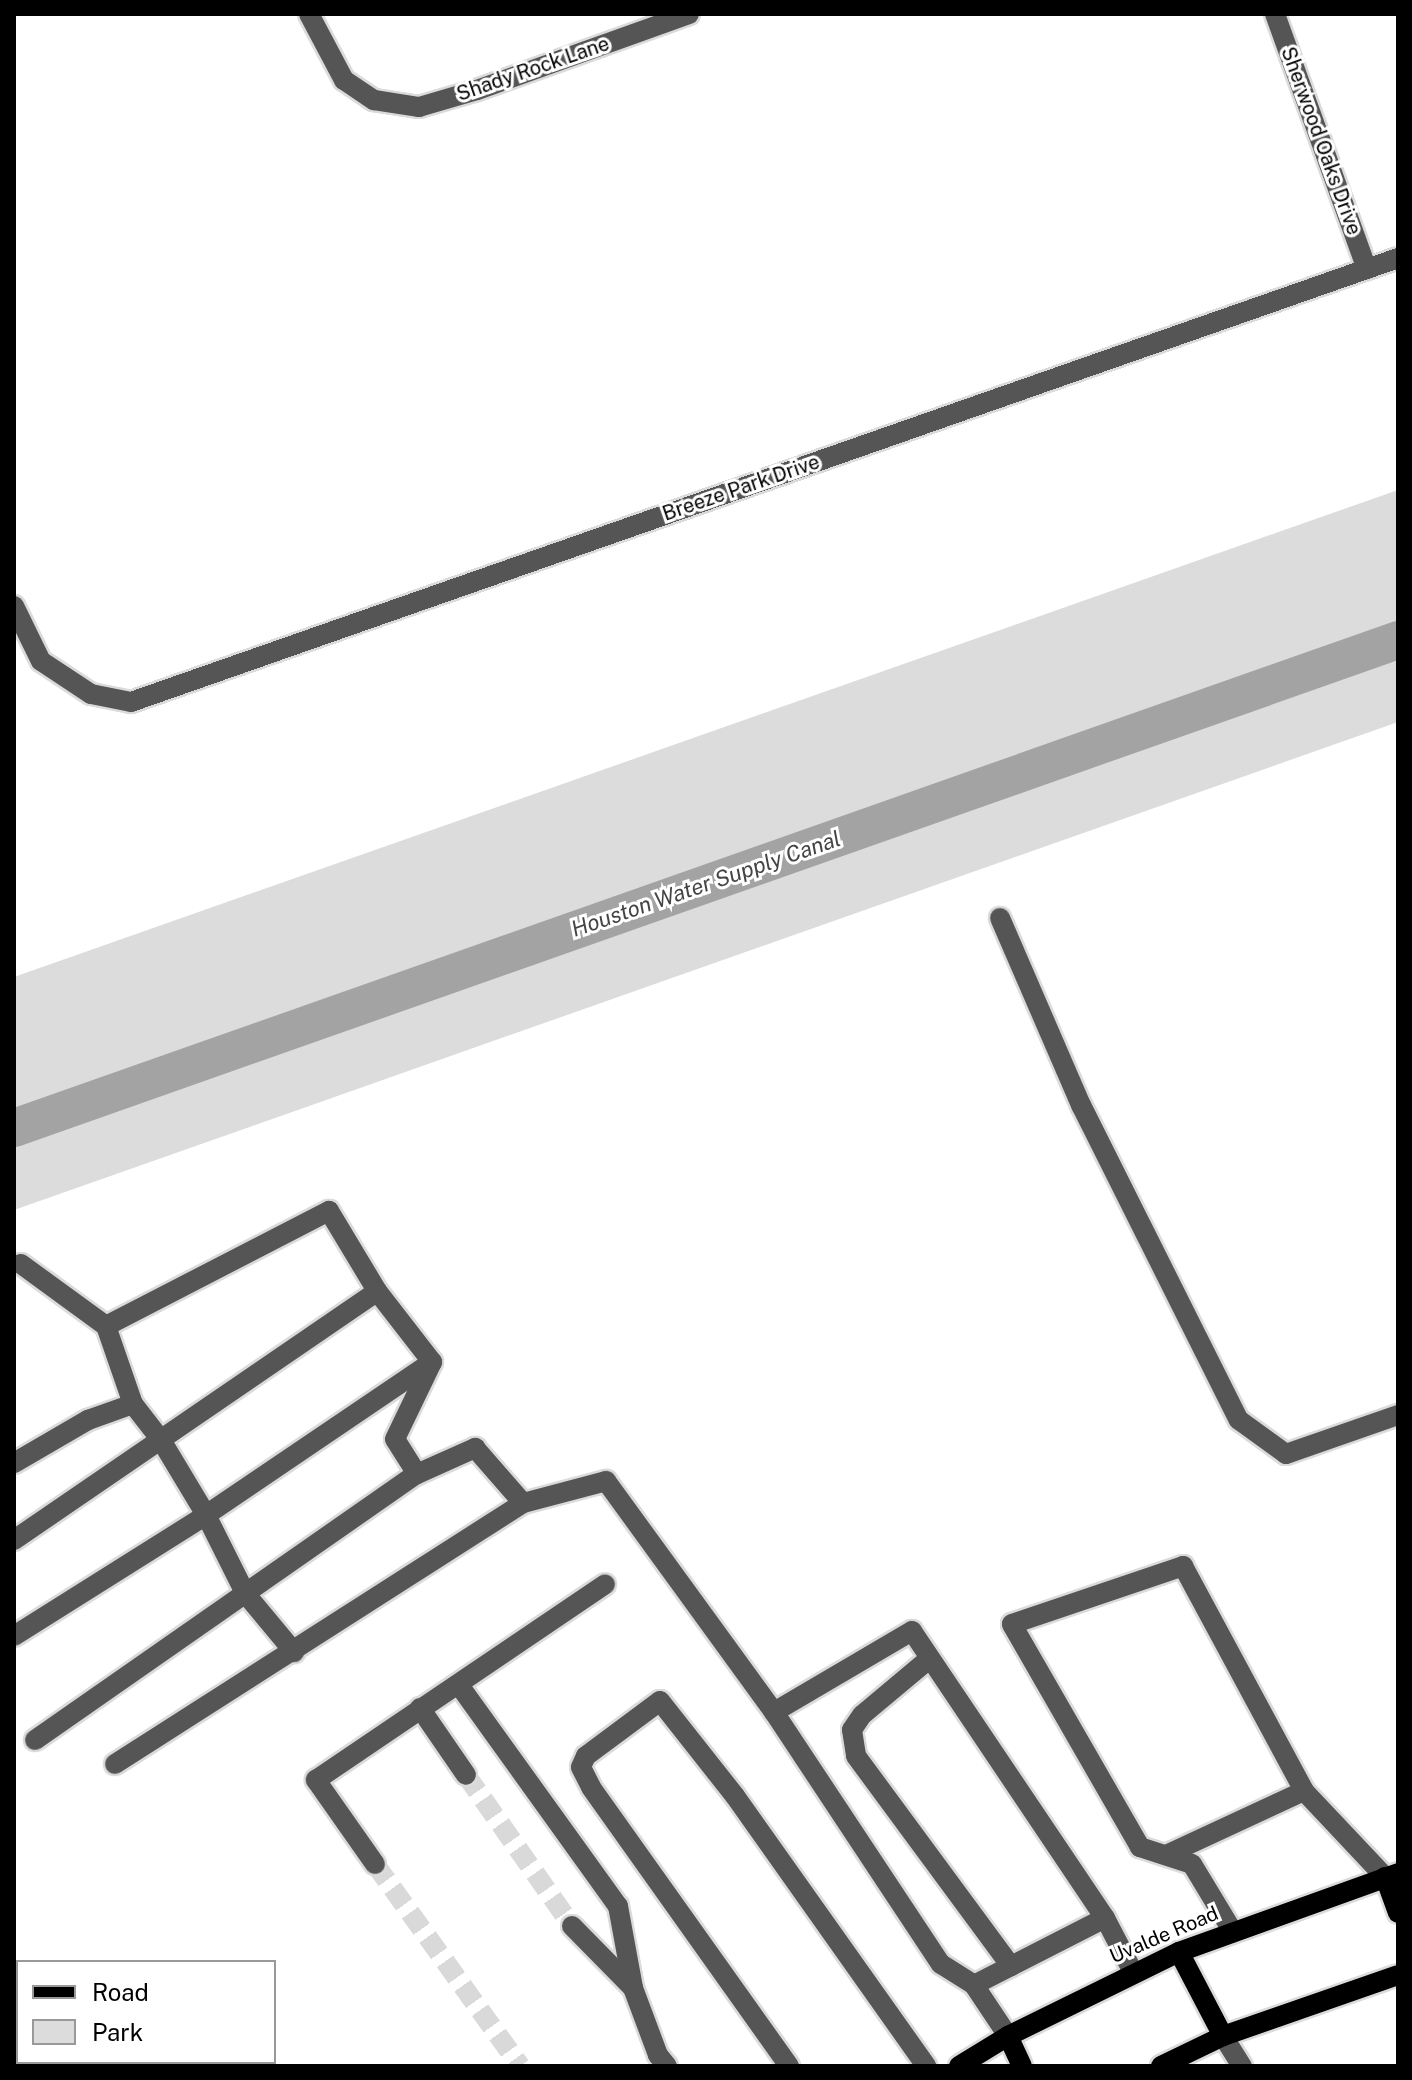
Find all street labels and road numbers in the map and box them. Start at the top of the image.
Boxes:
street label: Shady Rock Lane [453,32,613,106]
street label: Sherwood Oaks Drive [1276,44,1366,238]
street label: Breeze Park Drive [659,450,823,526]
street label: Uvalde Road [1106,1901,1222,1969]

